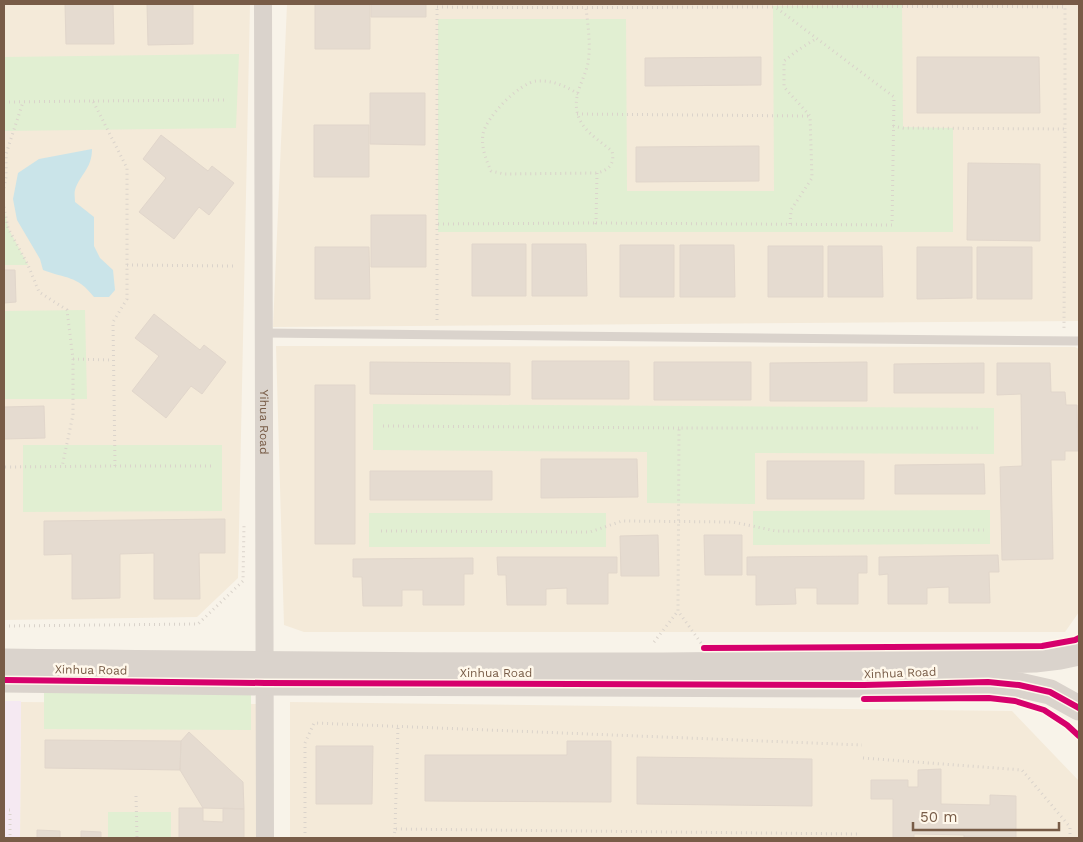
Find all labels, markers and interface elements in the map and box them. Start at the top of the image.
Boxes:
street label: Yihua Road [257,390,271,454]
street label: Xinhua Road [55,662,127,678]
street label: Xinhua Road [863,665,937,681]
street label: Xinhua Road [460,666,532,680]
scale bar [913,800,1059,832]
text: 50 m [920,808,957,826]

